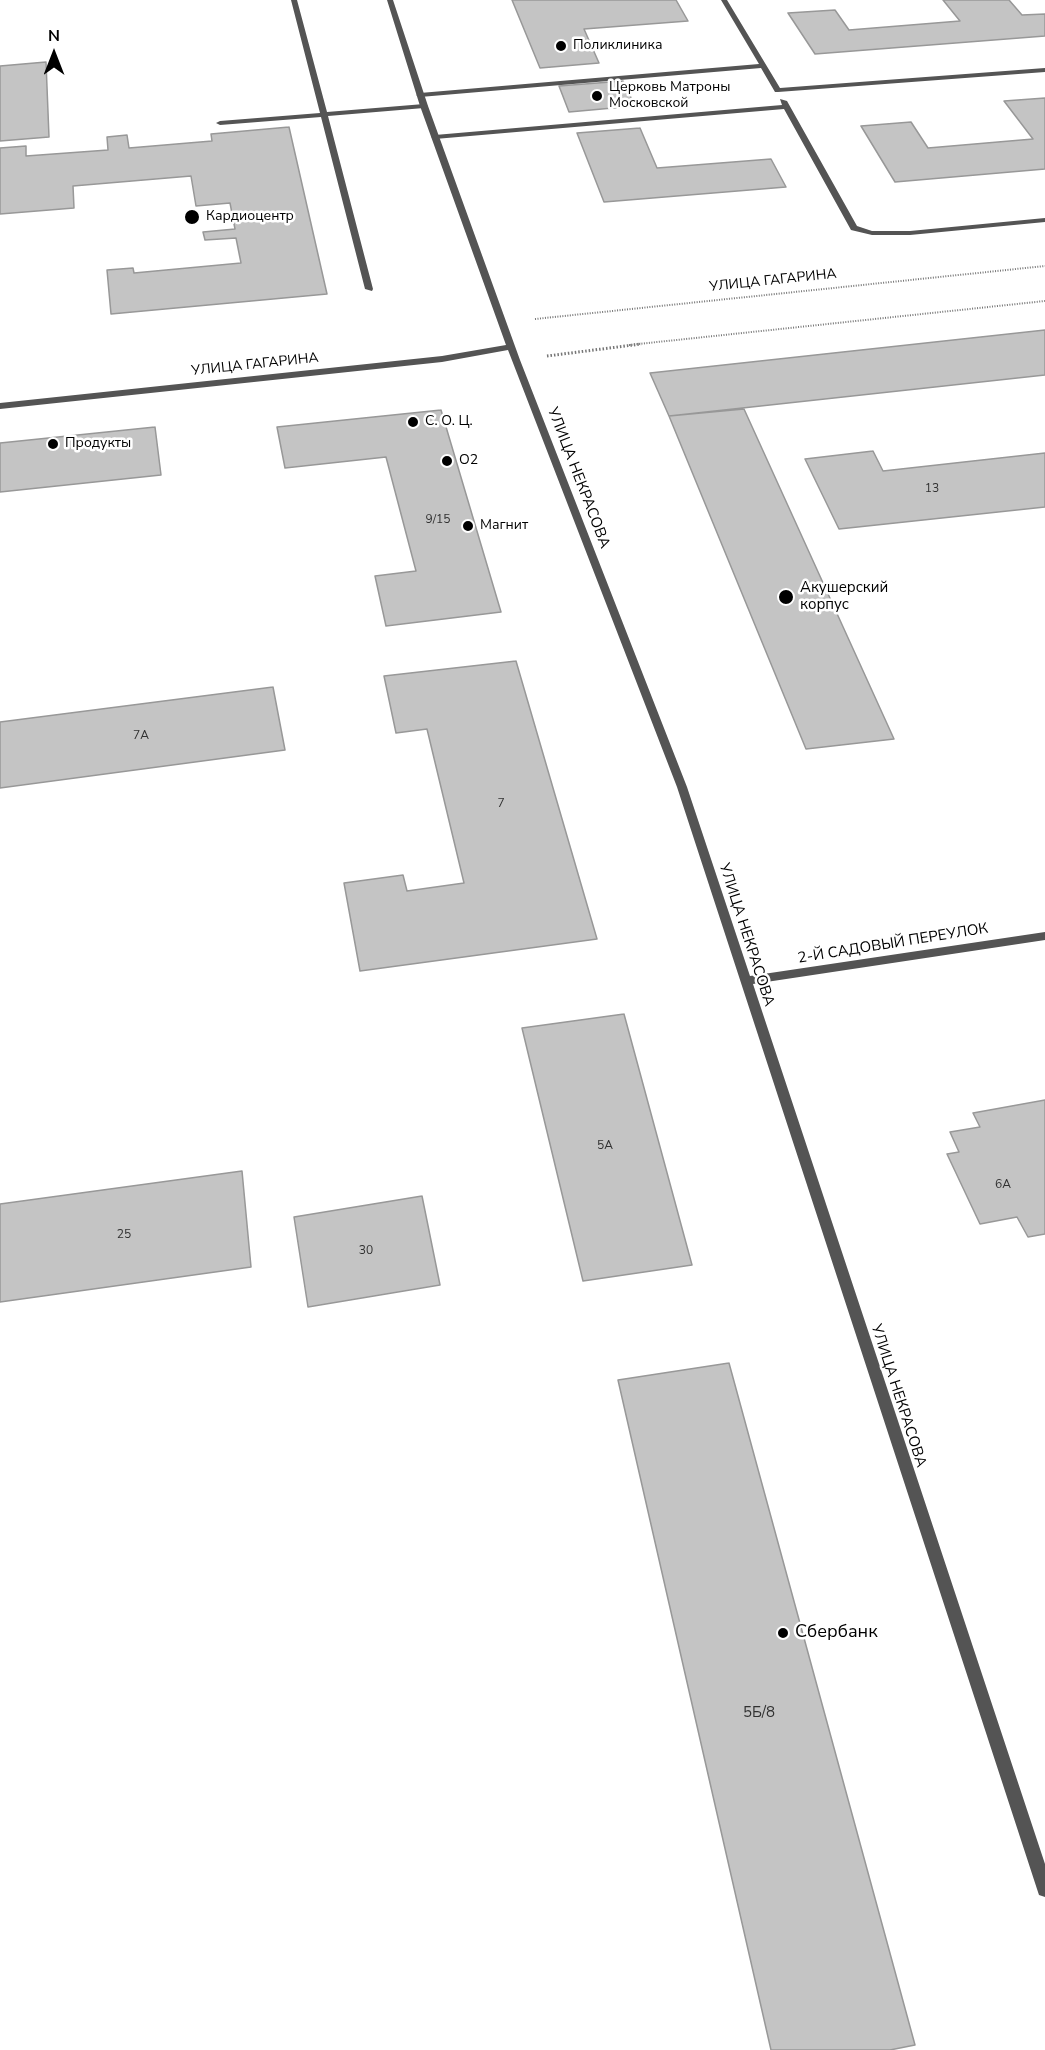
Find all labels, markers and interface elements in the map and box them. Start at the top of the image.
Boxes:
north arrow [24,24,84,84]
text: N [48,25,60,47]
place label: Поликлиника [573,38,662,54]
marker: Поликлиника [554,39,568,53]
place label: Церковь Матроны Московской [609,80,730,112]
marker: Церковь Матроны Московской [590,89,604,103]
marker: Кардиоцентр [183,208,201,226]
place label: Кардиоцентр [206,209,294,225]
street label: УЛИЦА ГАГАРИНА [709,266,837,296]
street label: УЛИЦА ГАГАРИНА [191,350,319,380]
street label: УЛИЦА НЕКРАСОВА [543,405,613,551]
place label: С. О. Ц. [425,414,473,430]
marker: С. О. Ц. [406,415,420,429]
place label: Продукты [65,436,131,452]
marker: Продукты [46,437,60,451]
place label: O2 [459,453,478,469]
marker: O2 [440,454,454,468]
house number: 13 [925,482,939,496]
house number: 9/15 [426,513,450,527]
place label: Магнит [480,518,528,534]
marker: Магнит [461,519,475,533]
place label: Акушерский корпус [800,579,888,614]
marker: Акушерский корпус [777,588,795,606]
house number: 7А [133,729,149,743]
house number: 7 [497,797,505,811]
street label: УЛИЦА НЕКРАСОВА [714,861,778,1009]
street label: 2-Й САДОВЫЙ ПЕРЕУЛОК [797,920,989,968]
house number: 5А [597,1139,613,1153]
house number: 6А [995,1178,1011,1192]
house number: 25 [117,1228,131,1242]
house number: 30 [359,1244,373,1258]
street label: УЛИЦА НЕКРАСОВА [866,1322,930,1470]
place label: Сбербанк [795,1622,878,1644]
marker: Сбербанк [776,1626,790,1640]
house number: 5Б/8 [743,1704,775,1722]

